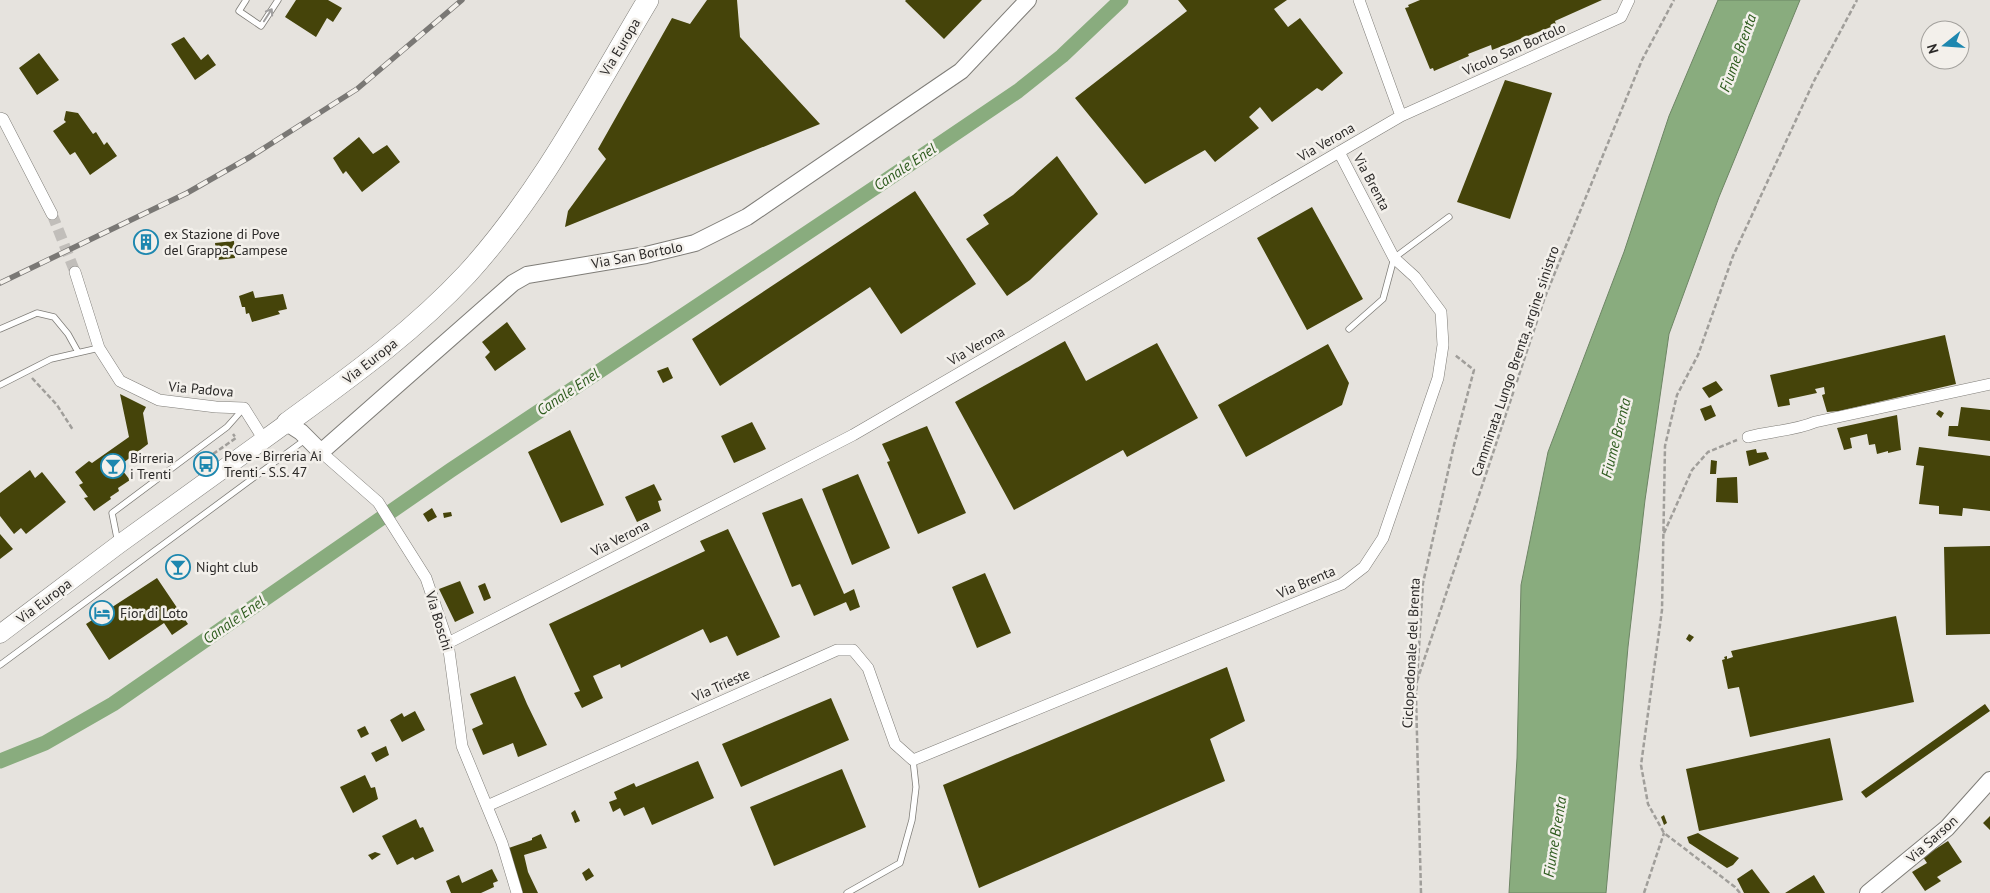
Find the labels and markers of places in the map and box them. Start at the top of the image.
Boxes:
place label: ex Stazione di Pove del Grappa-Campese [164,225,288,259]
building icon: ex Stazione di Pove del Grappa-Campese [133,229,159,255]
place label: Pove - Birreria Ai Trenti - S.S. 47 [224,447,322,481]
place label: Birreria i Trenti [130,449,174,483]
bus stop icon: Pove - Birreria Ai Trenti - S.S. 47 [193,451,219,477]
bar icon: Birreria i Trenti [100,453,126,479]
bar icon: Night club [165,554,191,580]
place label: Night club [196,558,258,576]
hotel icon: Fior di Loto [89,600,115,626]
place label: Fior di Loto [120,604,188,622]

